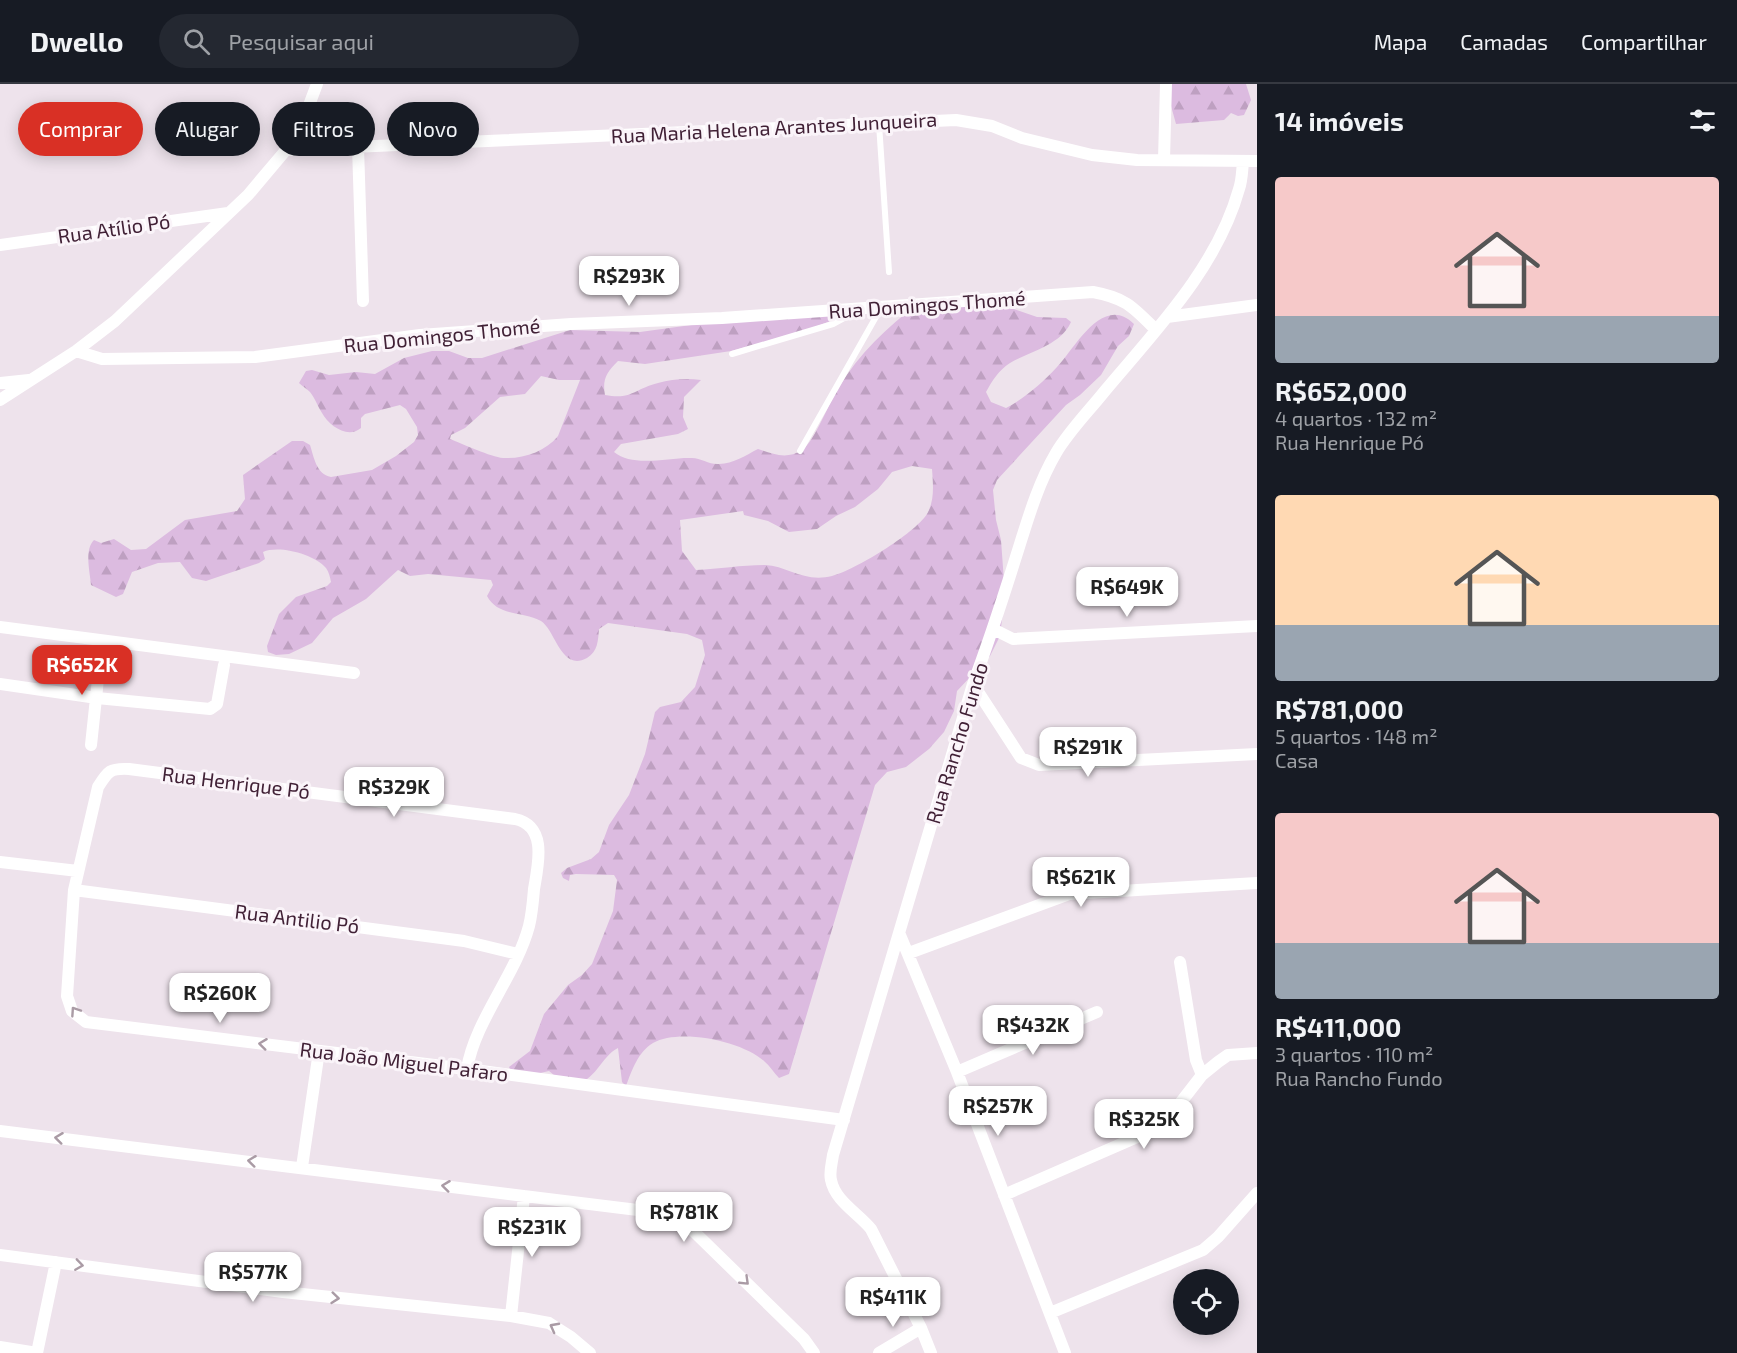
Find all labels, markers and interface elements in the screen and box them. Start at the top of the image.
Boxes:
search box [159,14,579,68]
text: Dwello [30,24,123,58]
icon: search [180,25,213,58]
text: Pesquisar aqui [228,28,374,54]
text: Mapa [1374,29,1427,54]
text: Camadas [1460,29,1548,54]
text: Compartilhar [1581,29,1707,54]
chip: Comprar [18,102,143,156]
chip: Alugar [155,102,260,156]
chip: Filtros [272,102,375,156]
chip: Novo [387,102,479,156]
icon: filters [1686,104,1719,137]
text: 14 imóveis [1275,105,1404,136]
street label: Rua Maria Helena Arantes Junqueira [610,106,938,148]
street label: Rua Atílio Pó [56,208,172,248]
icon: home [1443,216,1551,324]
pin: R$293K [580,256,678,307]
text: R$293K [593,263,665,287]
street label: Rua Domingos Thomé [828,285,1026,323]
street label: Rua Domingos Thomé [342,313,541,357]
text: R$652,000 [1275,375,1407,406]
text: 4 quartos · 132 m² [1275,406,1437,430]
text: Rua Henrique Pó [1275,430,1424,454]
icon: home [1443,534,1551,642]
pin: R$649K [1078,567,1176,618]
text: R$649K [1090,574,1164,598]
pin: R$652K [33,645,131,696]
text: R$652K [46,652,118,676]
street label: Rua Rancho Fundo [920,659,992,826]
text: R$781,000 [1275,693,1404,724]
text: 5 quartos · 148 m² [1275,724,1437,748]
pin: R$291K [1039,727,1137,778]
text: R$291K [1053,734,1123,758]
text: Casa [1275,748,1319,772]
street label: Rua Henrique Pó [161,761,312,803]
pin: R$329K [345,767,443,818]
text: R$329K [358,774,430,798]
icon: home [1443,852,1551,960]
pin: R$621K [1032,857,1130,908]
text: R$621K [1046,864,1116,888]
street label: Rua Antilio Pó [234,898,361,938]
pin: R$260K [171,973,269,1024]
text: R$260K [183,980,257,1004]
pin: R$432K [984,1005,1082,1056]
one-way arrow [71,1006,82,1017]
text: R$411,000 [1275,1011,1401,1042]
text: R$432K [997,1012,1069,1036]
street label: Rua João Miguel Pafaro [299,1036,510,1086]
one-way arrow [258,1039,267,1051]
text: 3 quartos · 110 m² [1275,1042,1433,1066]
text: Rua Rancho Fundo [1275,1066,1443,1090]
pin: R$257K [949,1086,1047,1137]
text: R$257K [963,1093,1033,1117]
pin: R$325K [1095,1099,1193,1150]
text: R$325K [1108,1106,1180,1130]
one-way arrow [54,1132,63,1145]
one-way arrow [248,1156,257,1168]
one-way arrow [441,1180,450,1193]
pin: R$781K [635,1192,733,1243]
text: R$781K [650,1199,718,1223]
pin: R$231K [483,1207,581,1258]
text: R$231K [498,1214,566,1238]
pin: R$577K [204,1252,302,1303]
one-way arrow [74,1258,84,1271]
text: R$577K [218,1259,288,1283]
map controls [1173,1269,1239,1335]
button: locate [1173,1269,1239,1335]
one-way arrow [737,1273,748,1284]
pin: R$411K [844,1277,942,1328]
text: R$411K [859,1284,927,1308]
one-way arrow [330,1291,339,1303]
one-way arrow [550,1323,560,1334]

